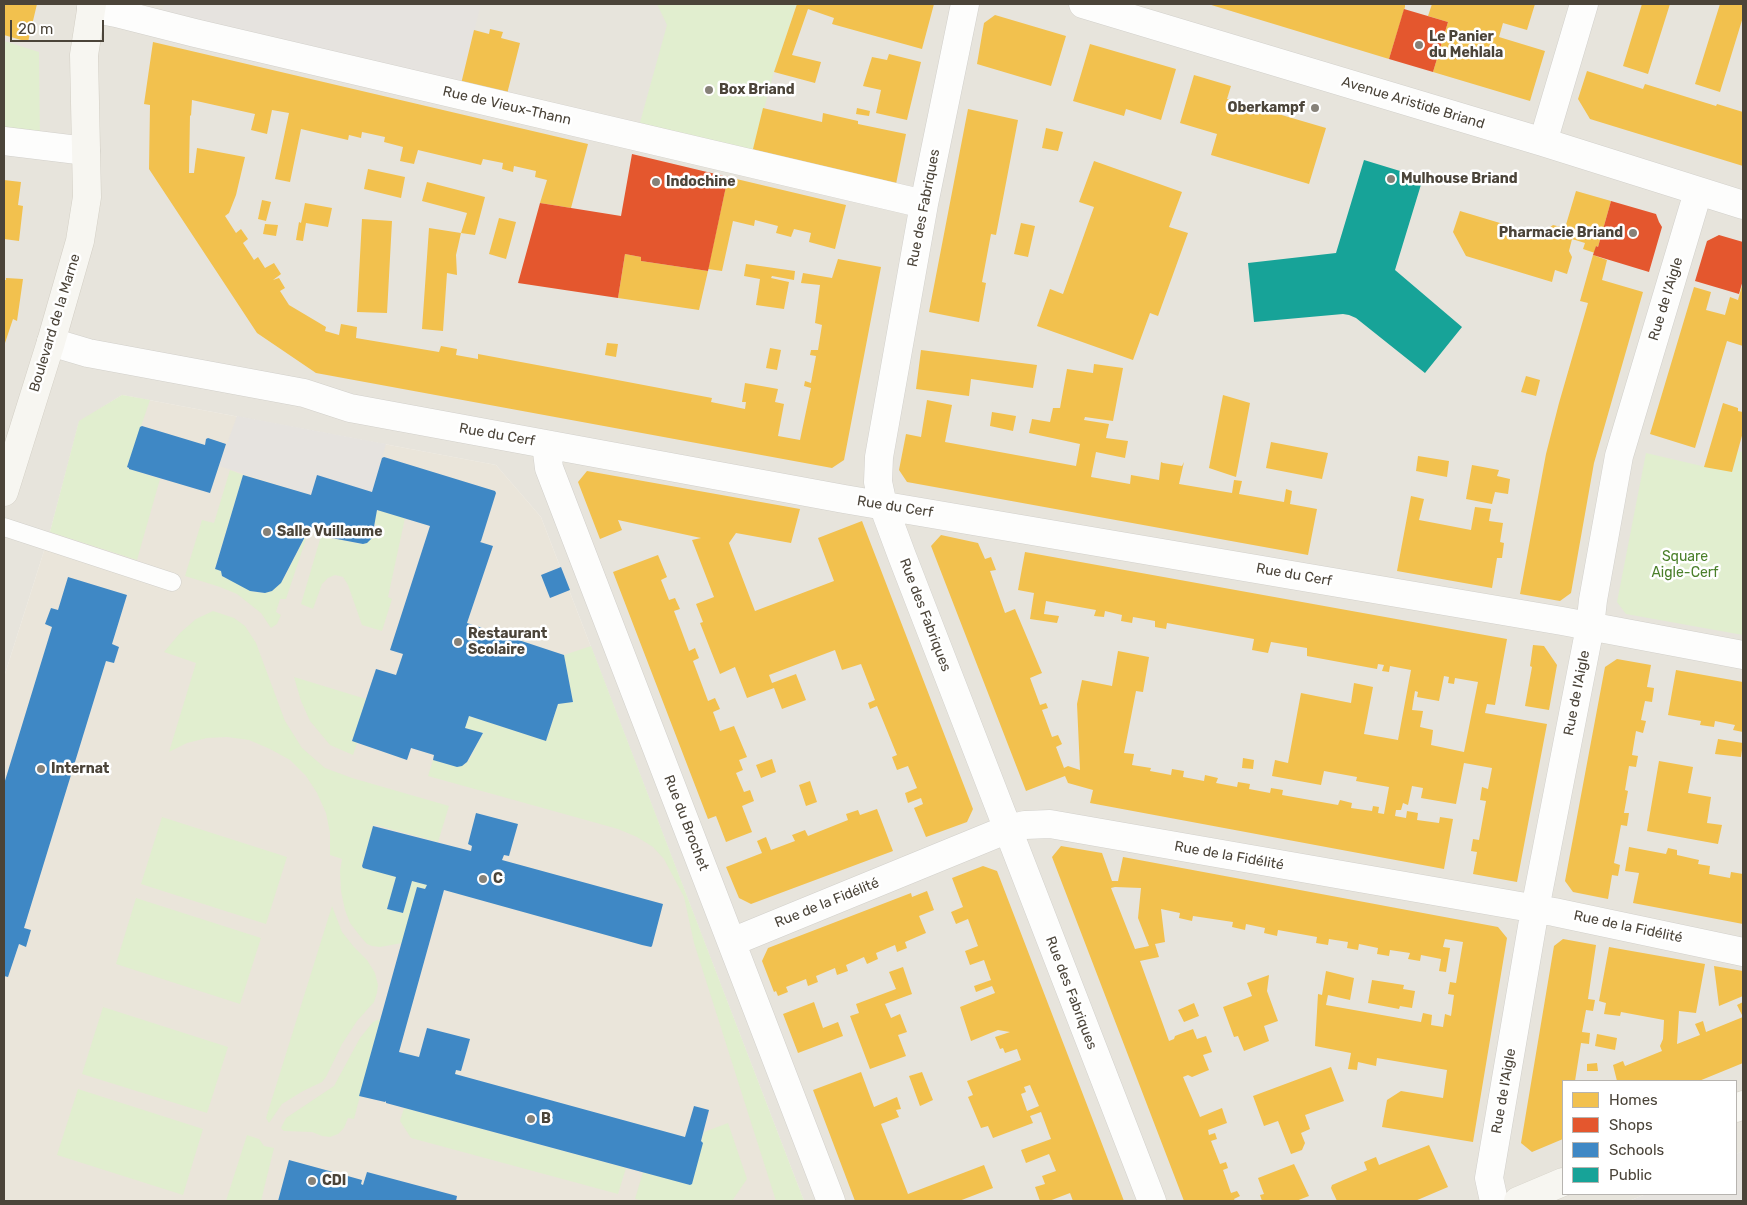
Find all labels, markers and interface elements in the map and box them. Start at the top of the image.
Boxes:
scale bar [12,10,106,42]
text: 20 m [18,20,53,38]
place label: Le Panier du Mehlala [1429,29,1503,62]
marker: Le Panier du Mehlala [1413,39,1425,51]
street label: Avenue Aristide Briand [1339,73,1487,133]
place label: Box Briand [719,82,795,98]
street label: Rue de Vieux-Thann [441,83,573,129]
marker: Box Briand [703,84,715,96]
place label: Oberkampf [1227,100,1305,116]
marker: Oberkampf [1309,102,1321,114]
street label: Rue des Fabriques [904,148,944,268]
place label: Mulhouse Briand [1401,171,1518,187]
marker: Mulhouse Briand [1385,173,1397,185]
place label: Indochine [666,174,736,190]
marker: Indochine [650,176,662,188]
place label: Pharmacie Briand [1499,225,1623,241]
marker: Pharmacie Briand [1627,227,1639,239]
street label: Boulevard de la Marne [26,252,84,394]
street label: Rue de l'Aigle [1645,255,1687,343]
street label: Rue du Cerf [458,420,536,450]
street label: Rue du Cerf [856,493,934,521]
place label: Salle Vuillaume [277,524,382,540]
marker: Salle Vuillaume [261,526,273,538]
park label: Square Aigle-Cerf [1651,549,1719,582]
street label: Rue des Fabriques [896,556,954,674]
street label: Rue du Cerf [1255,560,1333,590]
place label: Restaurant Scolaire [468,626,547,658]
marker: Restaurant Scolaire [452,636,464,648]
street label: Rue de l'Aigle [1561,649,1593,737]
place label: Internat [51,761,109,777]
marker: Internat [35,763,47,775]
street label: Rue du Brochet [660,773,712,873]
street label: Rue de la Fidélité [1173,838,1285,874]
place label: C [493,871,503,887]
marker: C [477,873,489,885]
street label: Rue de la Fidélité [772,874,882,932]
street label: Rue de la Fidélité [1572,907,1684,947]
street label: Rue des Fabriques [1042,934,1100,1052]
street label: Rue de l'Aigle [1488,1047,1520,1135]
legend [1562,1080,1737,1195]
text: Homes [1609,1091,1658,1109]
place label: B [541,1111,551,1127]
marker: B [525,1113,537,1125]
text: Shops [1609,1116,1653,1134]
text: Schools [1609,1141,1664,1159]
text: Public [1609,1166,1652,1184]
place label: CDI [322,1173,346,1189]
marker: CDI [306,1175,318,1187]

